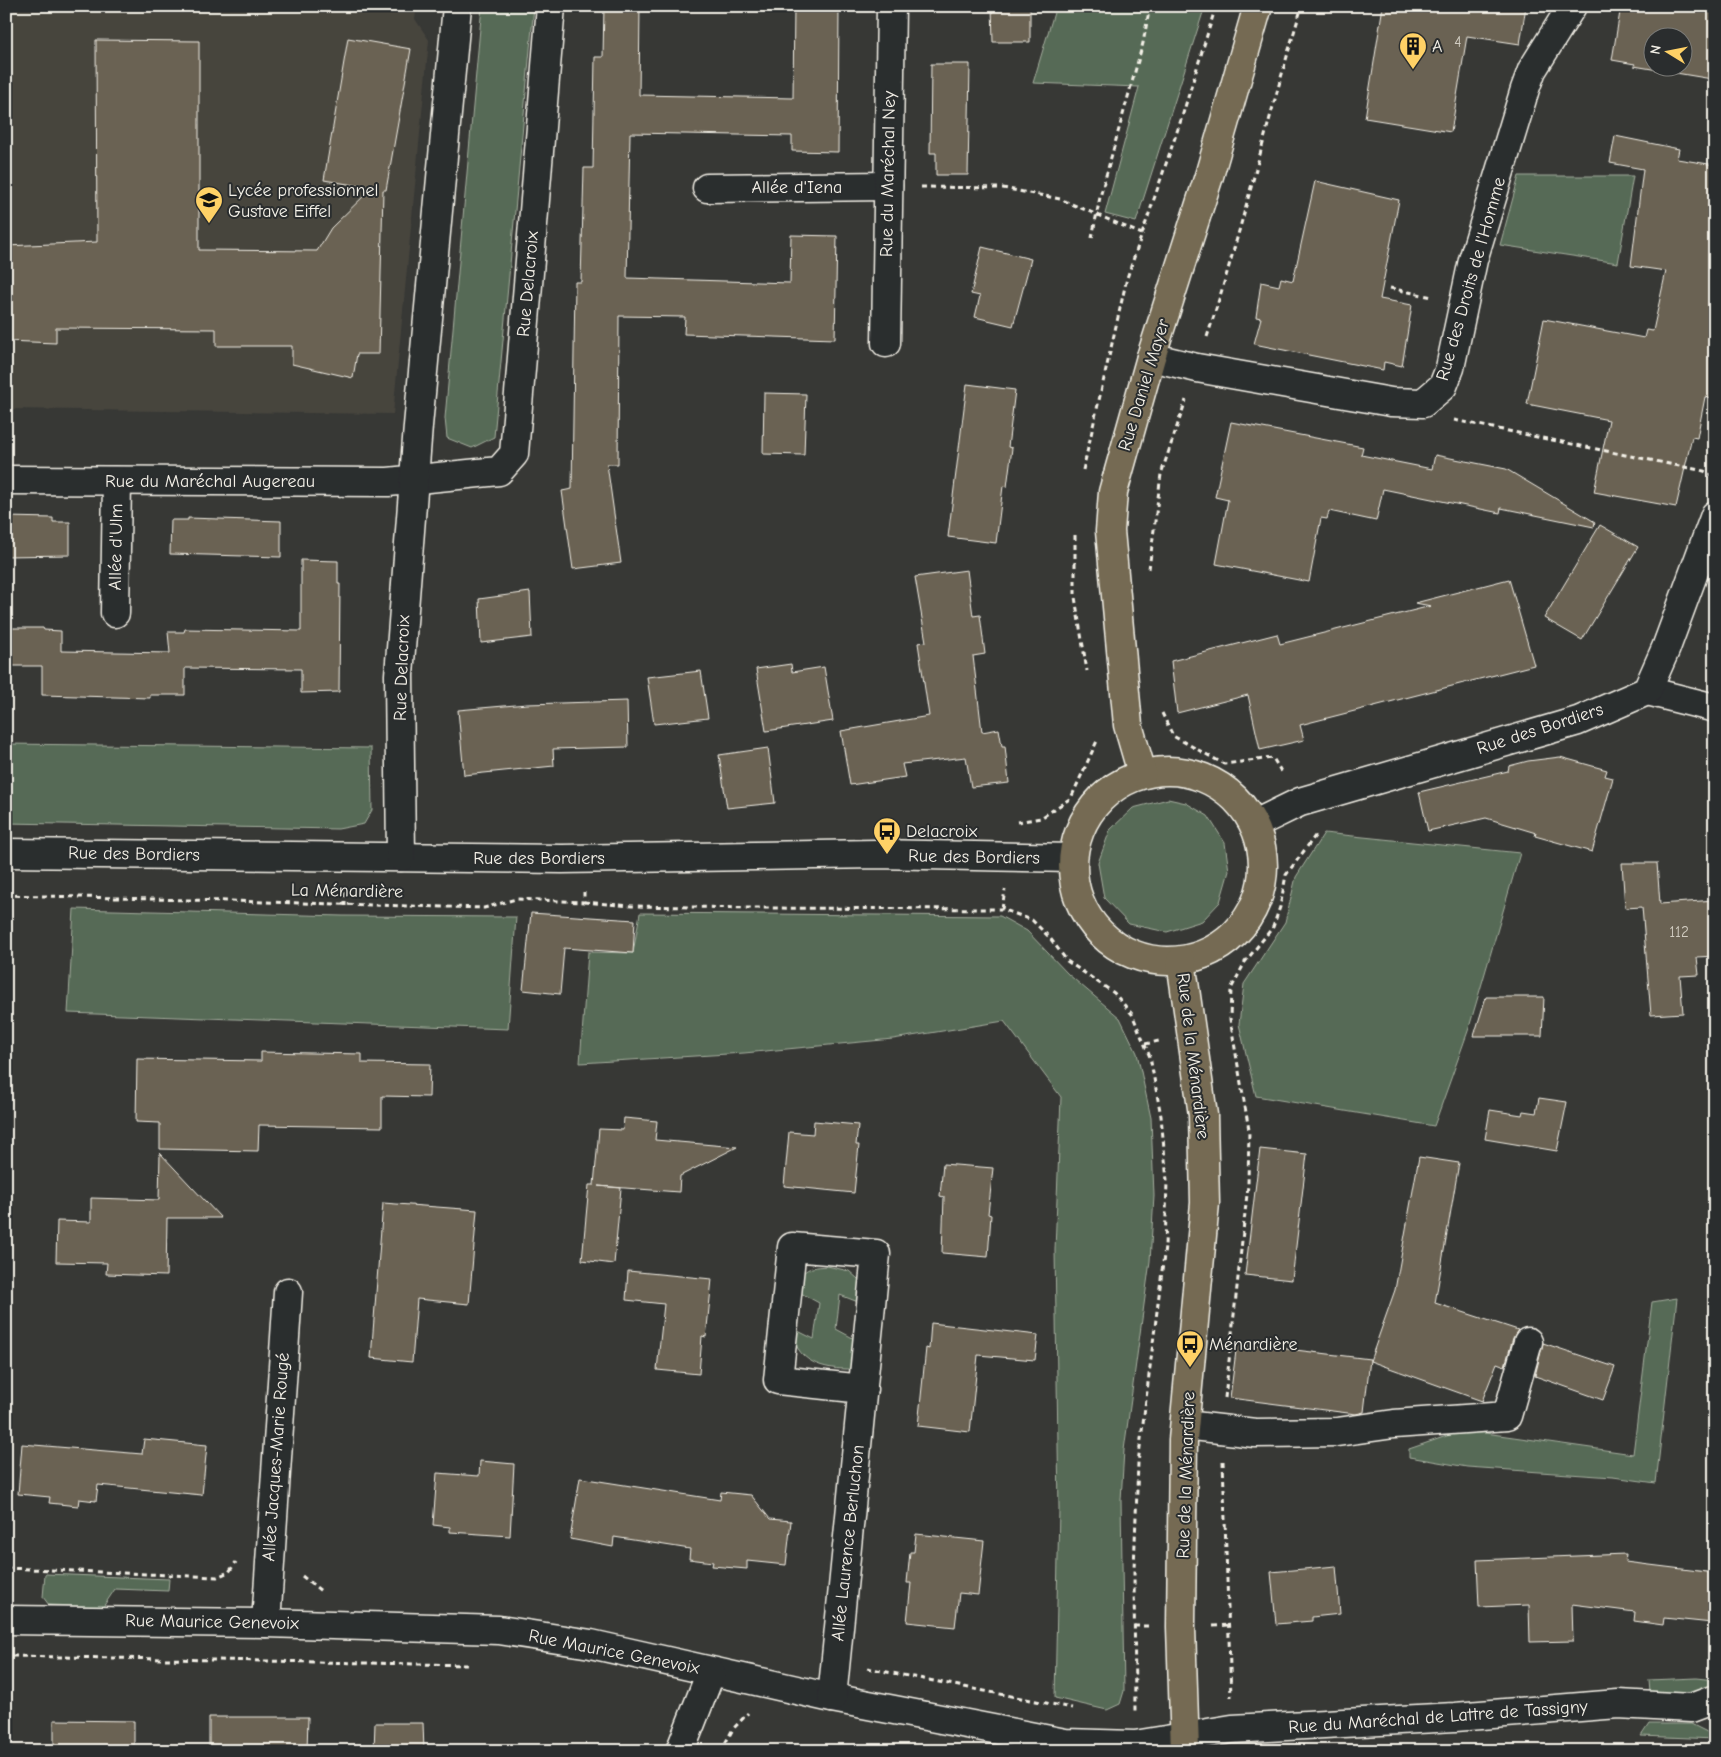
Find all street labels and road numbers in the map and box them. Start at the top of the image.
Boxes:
street label: Rue du Maréchal Ney [876,90,900,257]
street label: Rue des Droits de l'Homme [1432,175,1510,383]
street label: Allée d'Iena [752,177,842,198]
street label: Rue Delacroix [513,230,543,338]
street label: Rue Daniel Mayer [1114,316,1174,454]
street label: Rue du Maréchal Augereau [105,471,315,492]
street label: Allée d'Ulm [105,503,127,591]
street label: Rue Delacroix [390,614,414,721]
street label: Rue des Bordiers [1474,699,1606,759]
street label: Rue des Bordiers [68,842,200,866]
street label: Rue des Bordiers [908,845,1040,869]
street label: Rue des Bordiers [473,848,605,869]
street label: La Ménardière [291,880,403,902]
street label: Rue de la Ménardière [1172,972,1214,1140]
street label: Allée Jacques-Marie Rougé [258,1352,294,1562]
street label: Rue de la Ménardière [1173,1391,1199,1559]
street label: Allée Laurence Berluchon [827,1444,869,1642]
street label: Rue Maurice Genevoix [125,1610,299,1634]
street label: Rue Maurice Genevoix [527,1625,702,1679]
street label: Rue du Maréchal de Lattre de Tassigny [1288,1696,1589,1738]

